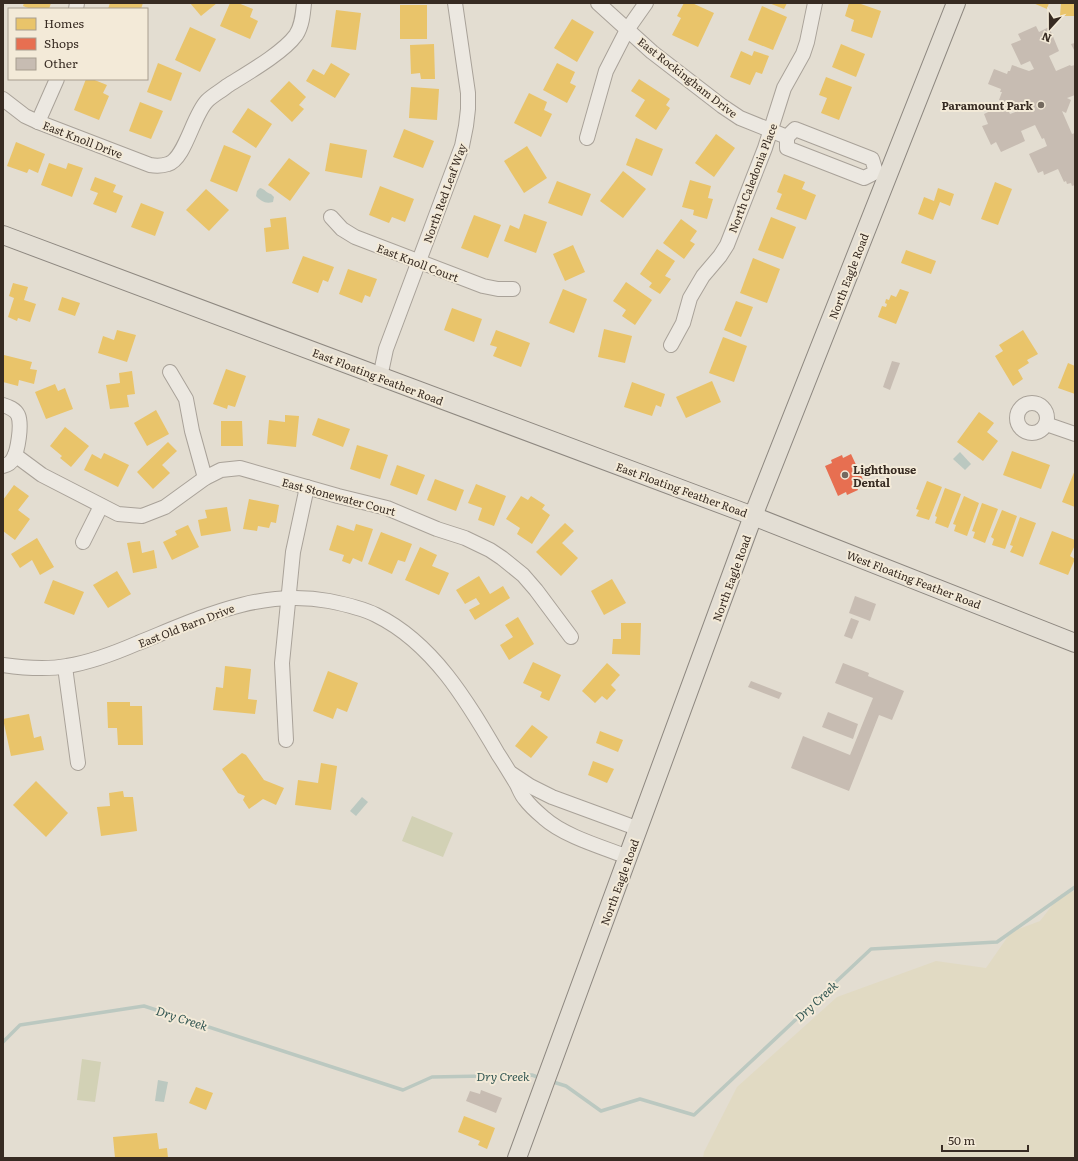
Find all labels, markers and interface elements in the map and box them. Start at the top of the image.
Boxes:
legend [8,8,148,80]
north arrow [1030,8,1070,48]
text: Homes [44,14,84,32]
text: N [1039,29,1053,47]
street label: East Rockingham Drive [635,33,741,121]
text: Shops [44,34,79,52]
text: Other [44,54,78,72]
place label: Paramount Park [941,97,1034,113]
marker: Paramount Park [1036,100,1046,110]
street label: East Knoll Drive [41,116,126,162]
street label: North Caledonia Place [724,121,780,235]
street label: North Red Leaf Way [419,140,470,245]
street label: North Eagle Road [824,230,872,321]
street label: East Knoll Court [375,239,462,285]
street label: East Floating Feather Road [310,344,446,409]
street label: East Floating Feather Road [614,458,750,520]
place label: Lighthouse Dental [853,461,916,490]
marker: Lighthouse Dental [840,470,850,480]
street label: East Stonewater Court [280,473,398,519]
street label: North Eagle Road [708,532,754,624]
street label: West Floating Feather Road [844,546,984,612]
street label: East Old Barn Drive [136,599,237,651]
street label: North Eagle Road [596,836,642,928]
water label: Dry Creek [790,976,842,1026]
water label: Dry Creek [154,1001,210,1035]
water label: Dry Creek [476,1067,530,1085]
scale bar [942,1127,1028,1153]
text: 50 m [948,1131,975,1149]

